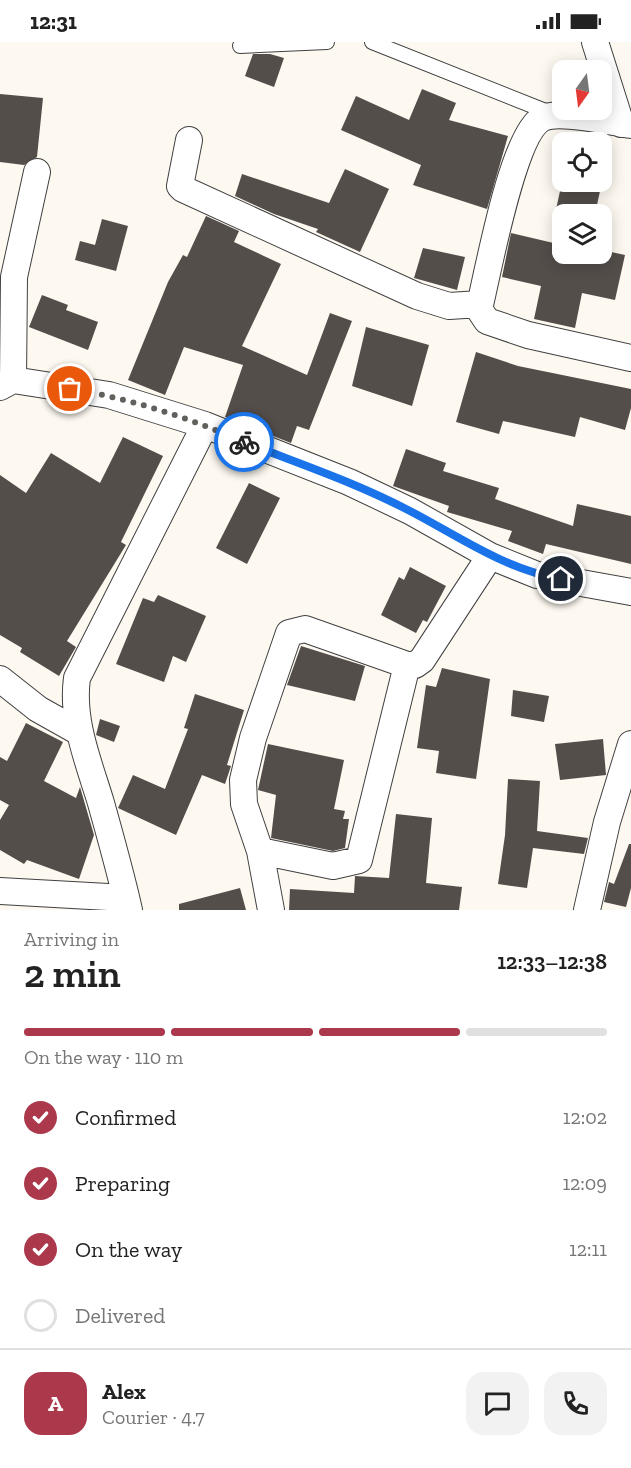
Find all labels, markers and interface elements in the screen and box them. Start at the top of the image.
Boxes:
text: 12:31 [30,8,77,35]
north arrow [552,60,612,120]
map controls [552,60,612,264]
button: locate [552,132,612,192]
button: layers [552,204,612,264]
pin [44,363,95,414]
icon: bag [53,372,86,405]
courier [214,412,274,472]
icon: bike [228,426,261,459]
pin [535,553,586,604]
icon: home [544,562,577,595]
text: Arriving in [24,927,119,951]
text: 12:33–12:38 [497,948,607,975]
text: 2 min [24,950,121,997]
text: On the way · 110 m [24,1045,183,1069]
icon: check [24,1101,57,1134]
text: Confirmed [75,1104,176,1131]
text: 12:02 [563,1105,607,1129]
icon: check [24,1167,57,1200]
text: Preparing [75,1170,170,1197]
text: 12:09 [562,1171,607,1195]
icon: check [24,1233,57,1266]
text: On the way [75,1236,182,1263]
text: 12:11 [569,1237,607,1261]
text: Delivered [75,1302,165,1329]
button: chat [466,1372,529,1435]
button: phone [544,1372,607,1435]
text: Alex [102,1378,146,1405]
text: A [48,1390,63,1417]
text: Courier · 4.7 [102,1405,205,1429]

